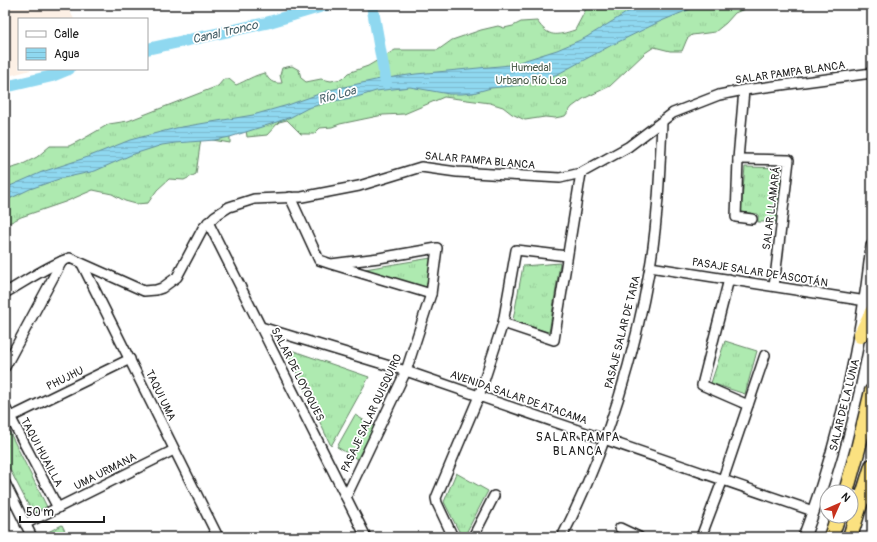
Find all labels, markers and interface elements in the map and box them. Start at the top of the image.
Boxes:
water label: Canal Tronco [191,17,261,47]
legend [18,18,148,70]
text: Calle [54,27,79,42]
text: Agua [54,47,80,62]
street label: SALAR PAMPA BLANCA [734,58,846,87]
park label: Humedal Urbano Río Loa [495,61,567,87]
water label: Río Loa [317,83,359,108]
street label: SALAR PAMPA BLANCA [424,149,536,172]
street label: SALAR LLAMARÁ [760,166,783,251]
street label: PASAJE SALAR DE ASCOTÁN [691,255,829,290]
street label: PASAJE SALAR DE TARA [602,274,643,390]
street label: SALAR DE LOYOQUES [268,325,327,423]
street label: PASAJE SALAR QUISQUIRO [338,352,405,474]
street label: SALAR DE LA LUNA [827,358,862,453]
street label: PHUJHU [44,364,86,393]
street label: TAQUI UMA [143,368,178,423]
street label: AVENIDA SALAR DE ATACAMA [449,368,589,427]
street label: TAQUI HUAILLA [18,415,65,489]
district label: SALAR PAMPA BLANCA [536,430,620,459]
street label: UMA URMANA [72,450,138,493]
north arrow [819,484,859,524]
text: N [838,490,853,505]
scale bar [20,498,104,524]
text: 50 m [26,505,54,520]

